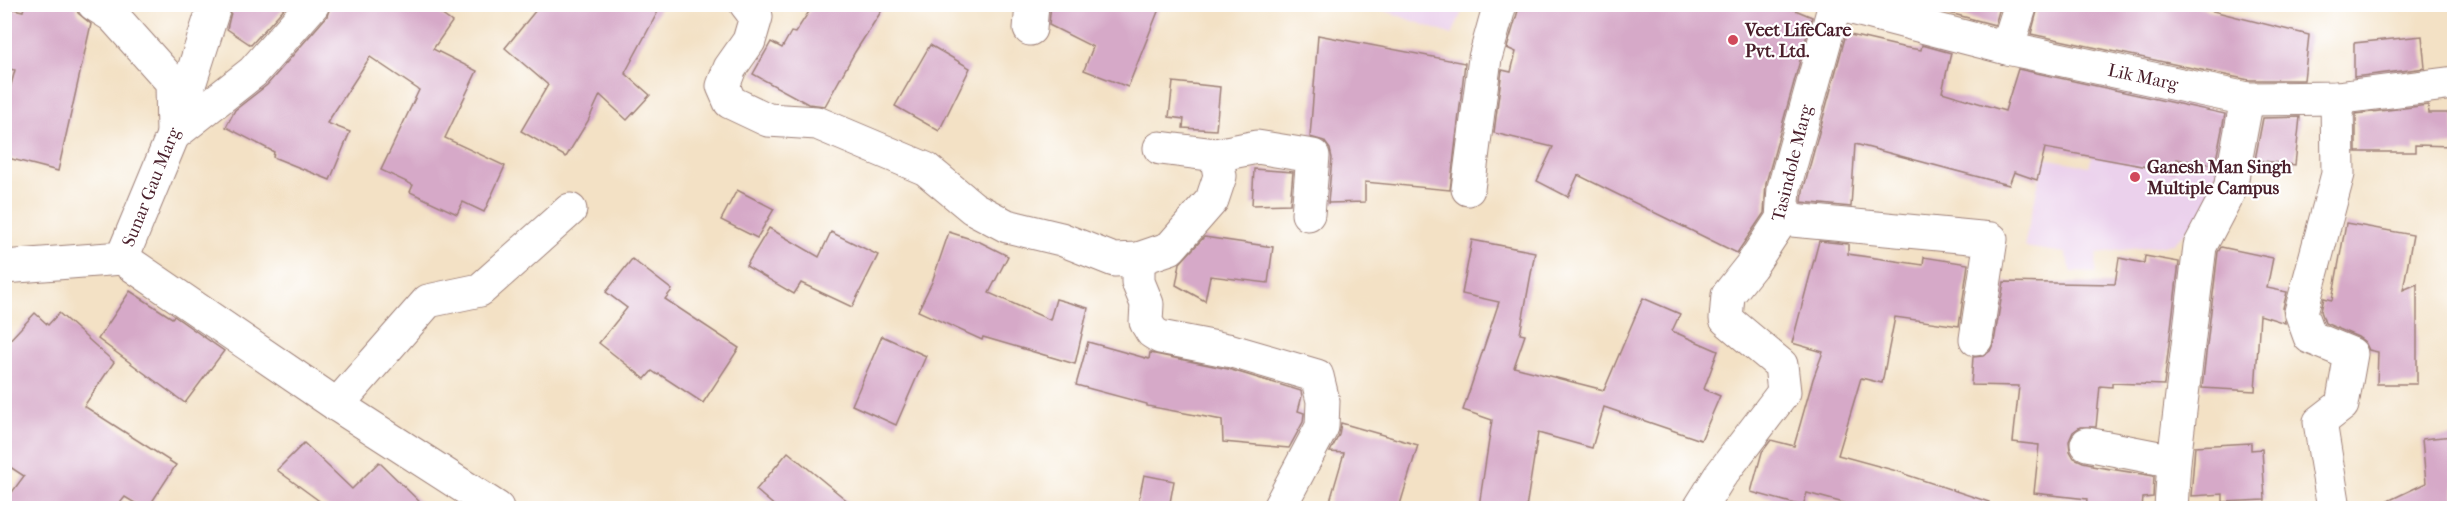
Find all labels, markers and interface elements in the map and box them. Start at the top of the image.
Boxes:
place label: Veet LifeCare Pvt. Ltd. [1744,20,1851,62]
marker: Veet LifeCare Pvt. Ltd. [1726,33,1740,47]
street label: Lik Marg [2106,60,2180,95]
street label: Tasindole Marg [1768,102,1817,224]
street label: Sunar Gau Marg [118,124,185,250]
place label: Ganesh Man Singh Multiple Campus [2146,157,2293,199]
marker: Ganesh Man Singh Multiple Campus [2128,170,2142,184]

